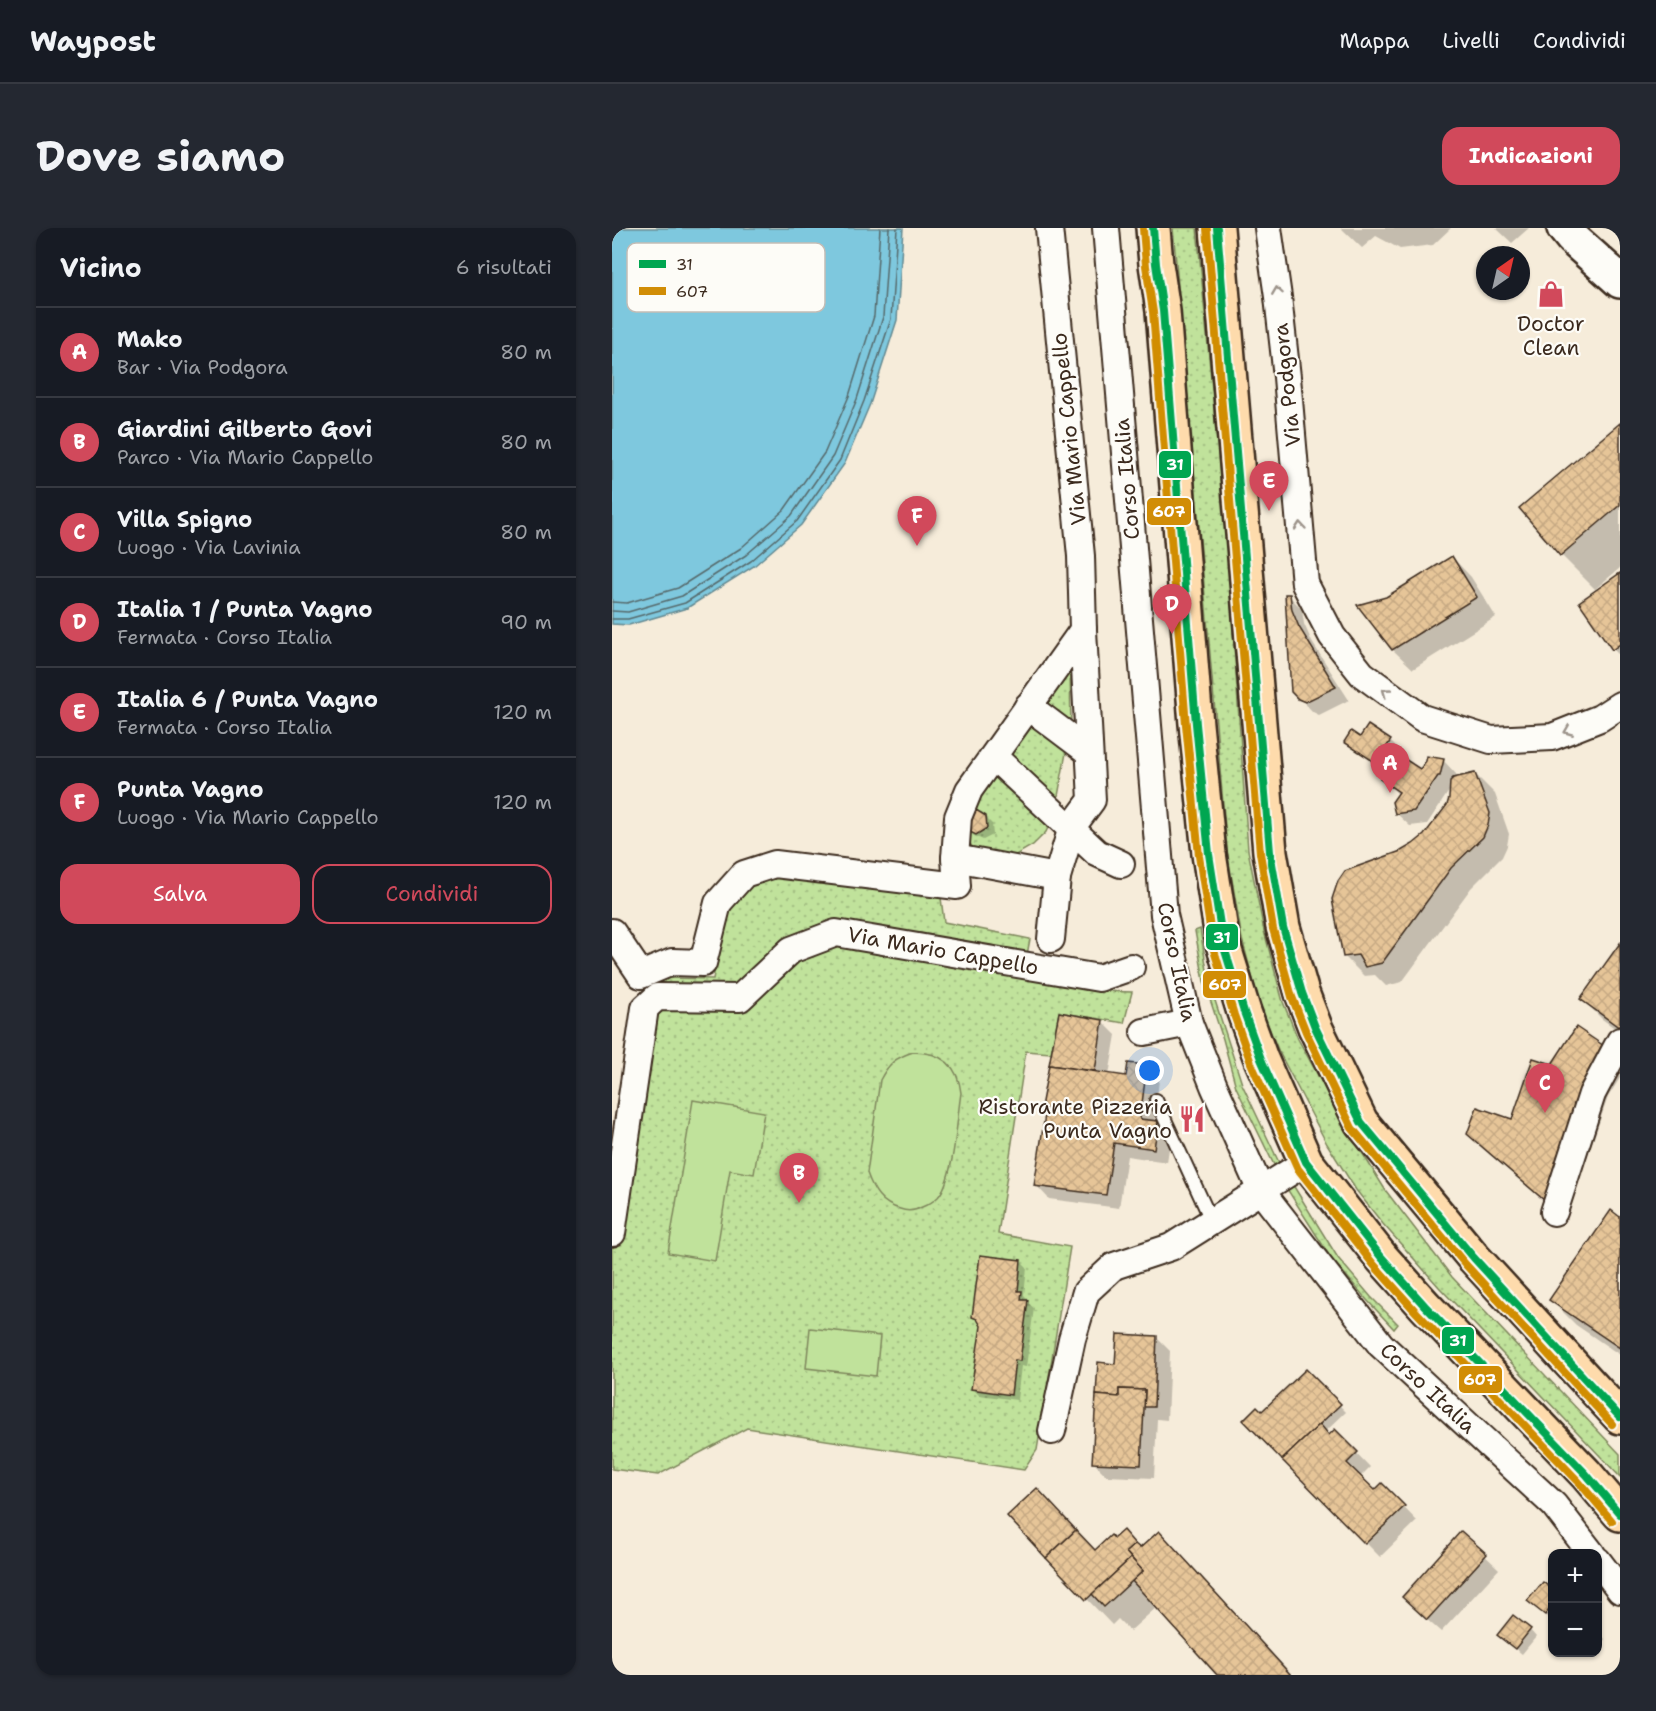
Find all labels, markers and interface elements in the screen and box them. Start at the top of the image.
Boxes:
text: Waypost [30,22,156,60]
text: Mappa [1339,27,1409,55]
text: Livelli [1442,27,1500,55]
text: Condividi [1533,27,1626,55]
button: Indicazioni [1442,127,1620,185]
text: Dove siamo [36,128,285,184]
legend [627,243,825,312]
north arrow [1476,246,1530,300]
text: Vicino [60,250,142,285]
text: 6 risultati [456,254,552,280]
text: 31 [676,254,693,275]
shop icon: Doctor Clean [1536,279,1566,309]
text: 607 [676,281,708,302]
one-way arrow [1272,286,1284,295]
place label: Doctor Clean [1517,310,1585,362]
street label: Via Podgora [1267,322,1307,448]
text: Mako [117,325,183,354]
street label: Via Mario Cappello [1045,331,1093,527]
text: A [72,339,87,365]
text: 80 m [500,339,552,365]
text: Bar · Via Podgora [117,354,288,380]
text: Giardini Gilberto Govi [117,415,372,444]
street label: Corso Italia [1108,417,1146,541]
text: B [73,429,86,455]
text: 80 m [500,429,552,455]
text: Parco · Via Mario Cappello [117,444,373,470]
line badge: 31 [1158,450,1192,479]
text: 31 [1166,454,1184,475]
pin: E [1250,462,1288,511]
pin: F [898,496,936,546]
line badge: 607 [1146,497,1192,526]
text: 607 [1152,501,1186,522]
text: Villa Spigno [117,505,252,534]
text: C [73,519,86,545]
text: 80 m [500,519,552,545]
one-way arrow [1294,522,1307,531]
text: Luogo · Via Lavinia [117,534,301,560]
pin: D [1152,584,1192,634]
text: Italia 1 / Punta Vagno [117,595,373,624]
text: D [72,609,87,635]
text: 90 m [500,609,552,635]
text: Fermata · Corso Italia [117,624,332,650]
text: Italia 6 / Punta Vagno [117,685,378,714]
one-way arrow [1382,688,1393,699]
text: E [73,699,86,725]
text: 120 m [493,699,552,725]
text: Fermata · Corso Italia [117,714,332,740]
one-way arrow [1563,724,1574,736]
pin: A [1370,744,1410,793]
text: Punta Vagno [117,775,263,804]
text: F [74,789,85,815]
text: 120 m [493,789,552,815]
text: Luogo · Via Mario Cappello [117,804,379,830]
button: Salva [60,864,300,924]
button: Condividi [312,864,552,924]
street label: Corso Italia [1151,900,1203,1024]
street label: Via Mario Cappello [845,920,1041,982]
line badge: 31 [1205,923,1239,951]
text: 31 [1213,927,1231,948]
line badge: 607 [1202,970,1247,999]
text: 607 [1208,974,1242,995]
your location [1135,1056,1164,1085]
pin: C [1526,1064,1564,1113]
place label: Ristorante Pizzeria Punta Vagno [978,1093,1172,1145]
restaurant icon: Ristorante Pizzeria Punta Vagno [1177,1104,1207,1134]
pin: B [780,1154,819,1203]
line badge: 31 [1441,1326,1475,1355]
text: 31 [1449,1330,1467,1351]
street label: Corso Italia [1374,1336,1482,1440]
line badge: 607 [1458,1365,1503,1394]
text: 607 [1463,1369,1497,1390]
map controls [1548,1549,1602,1657]
button: + [1548,1549,1602,1603]
button: − [1548,1603,1602,1657]

